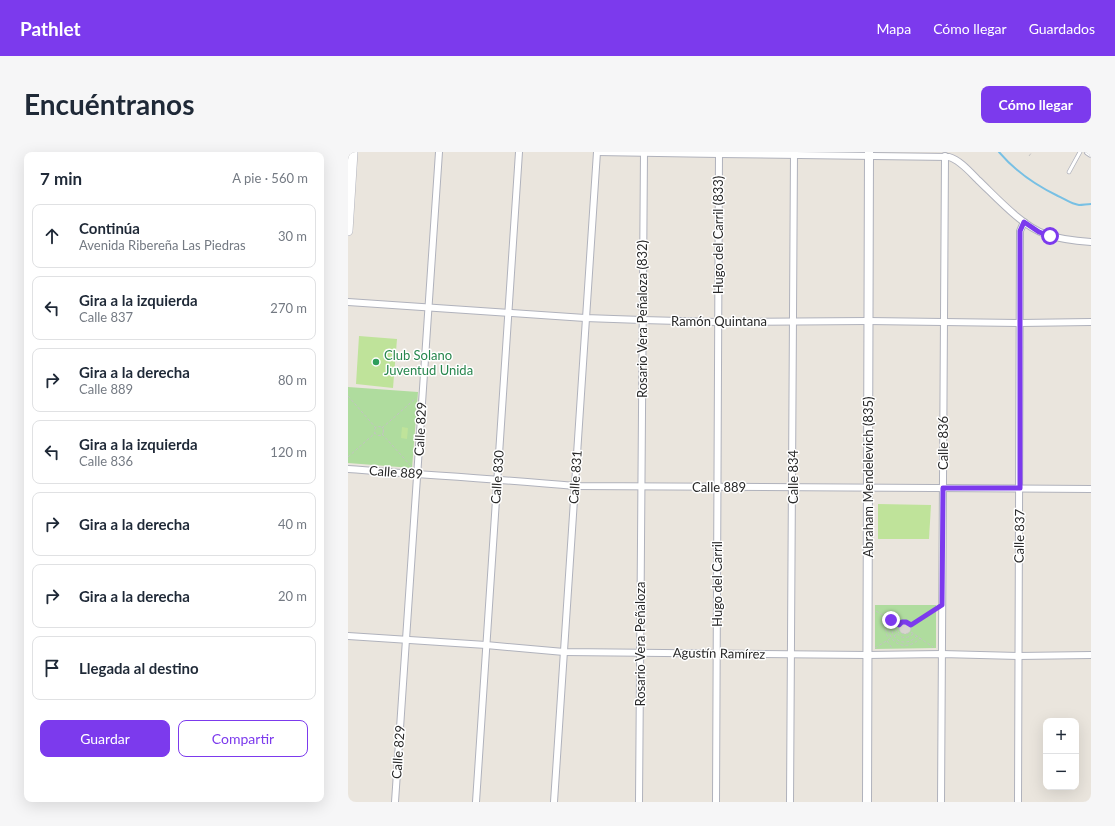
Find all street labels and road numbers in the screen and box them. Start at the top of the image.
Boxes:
street label: Hugo del Carril (833) [710,176,726,294]
street label: Rosario Vera Peñaloza (832) [634,240,650,398]
street label: Ramón Quintana [671,313,767,329]
street label: Abraham Mendelevich (835) [860,397,876,557]
street label: Calle 829 [411,402,429,456]
street label: Calle 836 [935,416,951,470]
street label: Calle 830 [487,449,507,505]
street label: Calle 831 [565,449,585,505]
street label: Calle 834 [785,449,801,504]
street label: Calle 889 [368,462,424,482]
street label: Calle 889 [692,479,746,495]
street label: Calle 837 [1011,508,1027,563]
street label: Hugo del Carril [709,541,725,627]
street label: Rosario Vera Peñaloza [632,581,648,707]
street label: Agustín Ramírez [673,644,766,662]
street label: Calle 829 [388,724,408,780]

